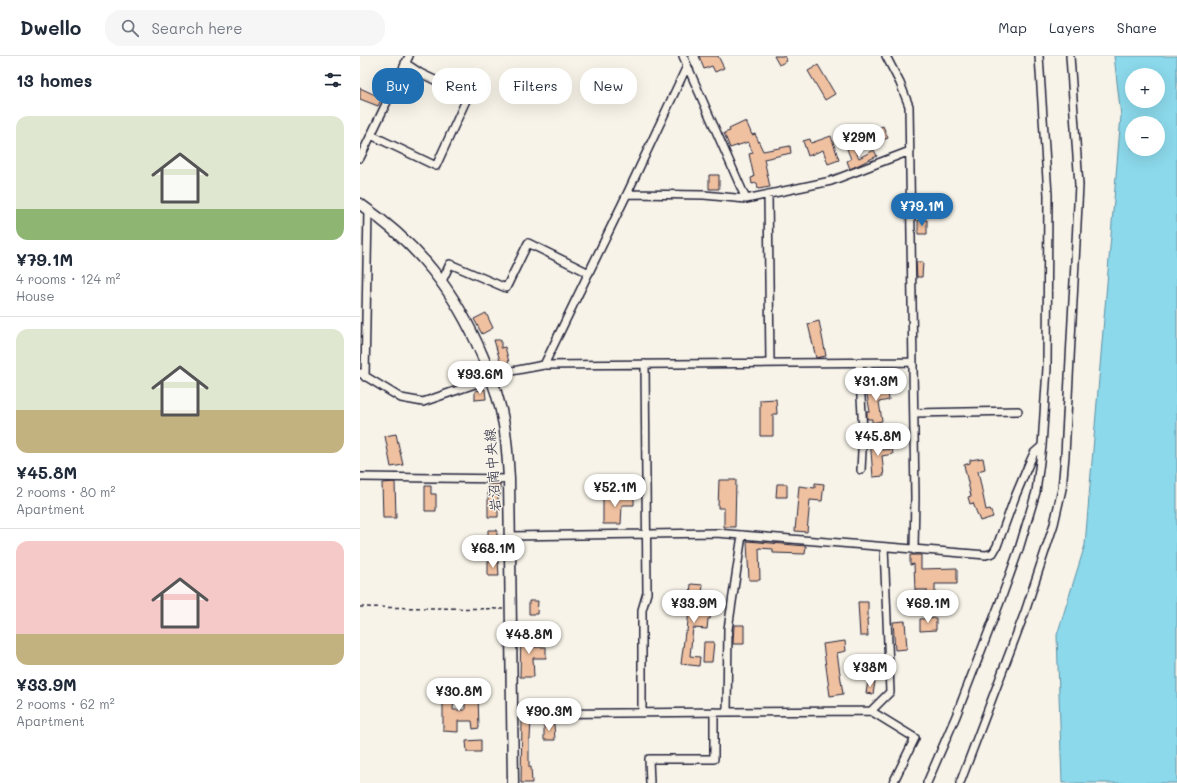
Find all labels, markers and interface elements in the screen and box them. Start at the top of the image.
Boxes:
search box [105,10,385,46]
text: Dwello [20,15,81,40]
icon: search [119,17,141,39]
text: Search here [151,18,243,38]
text: Map [998,18,1027,37]
text: Layers [1049,18,1095,37]
text: Share [1117,18,1157,37]
chip: Buy [372,68,424,104]
chip: Rent [432,68,491,104]
chip: Filters [499,68,572,104]
chip: New [580,68,637,104]
map controls [1125,68,1165,156]
button: + [1125,68,1165,108]
text: 13 homes [16,69,92,91]
icon: filters [322,69,344,91]
button: − [1125,116,1165,156]
pin: ¥29M [835,124,883,158]
text: ¥29M [842,128,876,145]
icon: home [144,142,216,214]
pin: ¥79.1M [889,193,955,227]
text: ¥79.1M [900,197,944,214]
text: ¥79.1M [16,248,73,270]
text: 4 rooms · 124 m² [16,270,121,287]
text: House [16,287,54,304]
icon: home [144,355,216,427]
pin: ¥93.6M [447,361,513,395]
text: ¥93.6M [457,365,503,382]
pin: ¥31.3M [843,368,909,402]
text: ¥31.3M [854,372,898,389]
pin: ¥45.8M [845,423,911,457]
street label: 岩沼南中央線 [480,427,504,513]
text: ¥45.8M [855,427,901,444]
text: ¥45.8M [16,461,77,483]
pin: ¥52.1M [582,474,648,508]
text: ¥52.1M [593,478,637,495]
text: 2 rooms · 80 m² [16,483,115,500]
text: Apartment [16,500,85,517]
pin: ¥68.1M [460,535,526,569]
text: ¥68.1M [471,539,515,556]
icon: home [144,567,216,639]
pin: ¥33.9M [661,590,727,624]
pin: ¥69.1M [895,590,961,624]
text: ¥33.9M [671,594,717,611]
text: ¥69.1M [906,594,950,611]
pin: ¥48.8M [496,621,562,655]
text: ¥48.8M [505,625,553,642]
pin: ¥38M [846,654,894,688]
text: ¥38M [853,658,887,675]
text: ¥33.9M [16,673,77,695]
pin: ¥30.8M [426,678,492,712]
text: ¥30.8M [435,682,483,699]
text: 2 rooms · 62 m² [16,695,115,712]
pin: ¥90.3M [516,698,582,732]
text: ¥90.3M [525,702,573,719]
text: Apartment [16,712,85,729]

